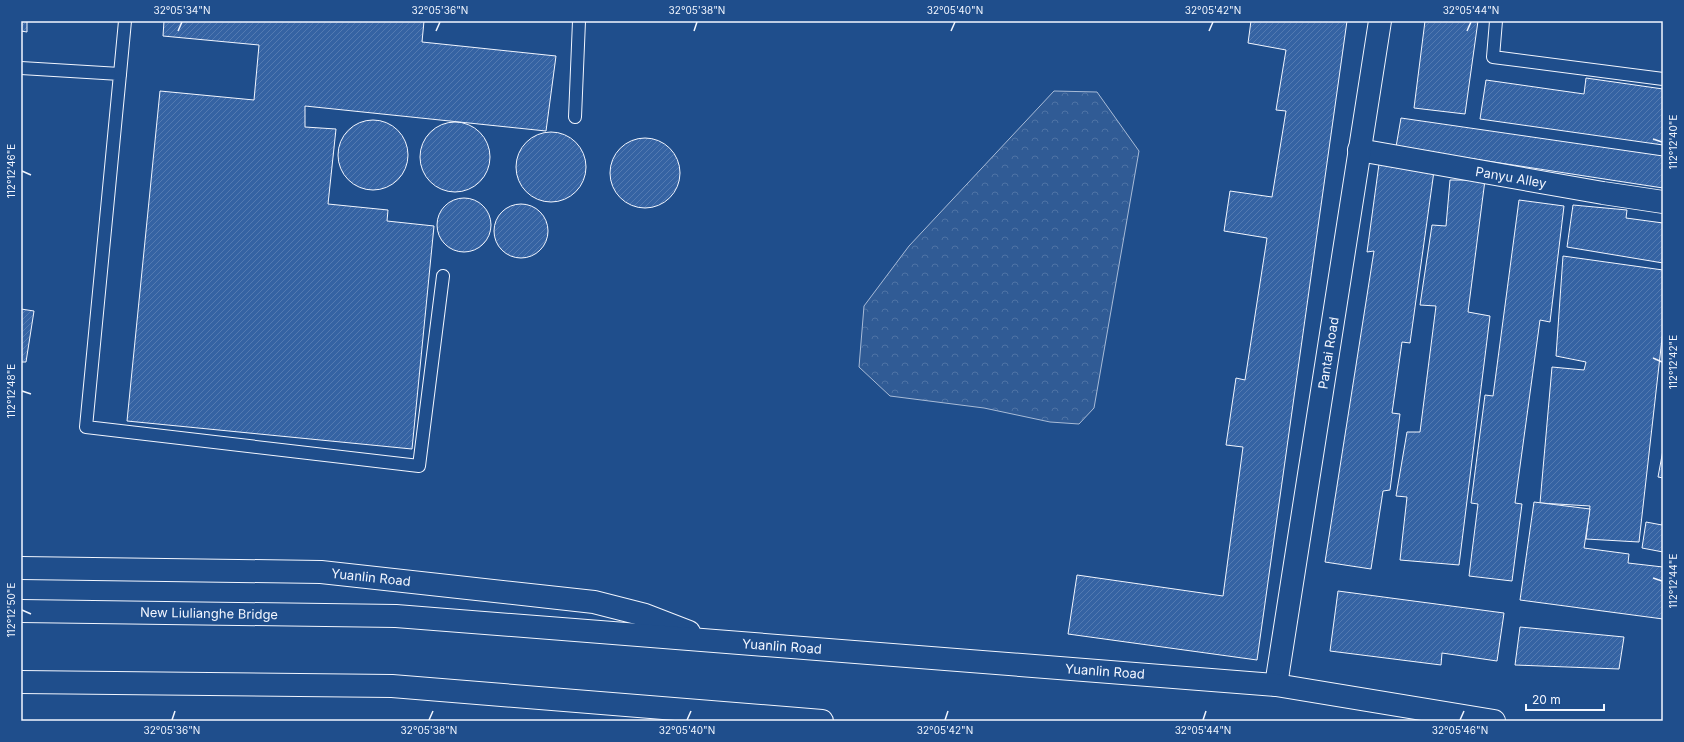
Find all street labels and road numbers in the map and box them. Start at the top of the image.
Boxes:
street label: Panyu Alley [1474,163,1548,191]
street label: Pantai Road [1314,316,1342,390]
street label: Yuanlin Road [330,565,412,589]
street label: New Liulianghe Bridge [140,604,278,622]
street label: Yuanlin Road [742,635,822,657]
street label: Yuanlin Road [1065,660,1145,682]

